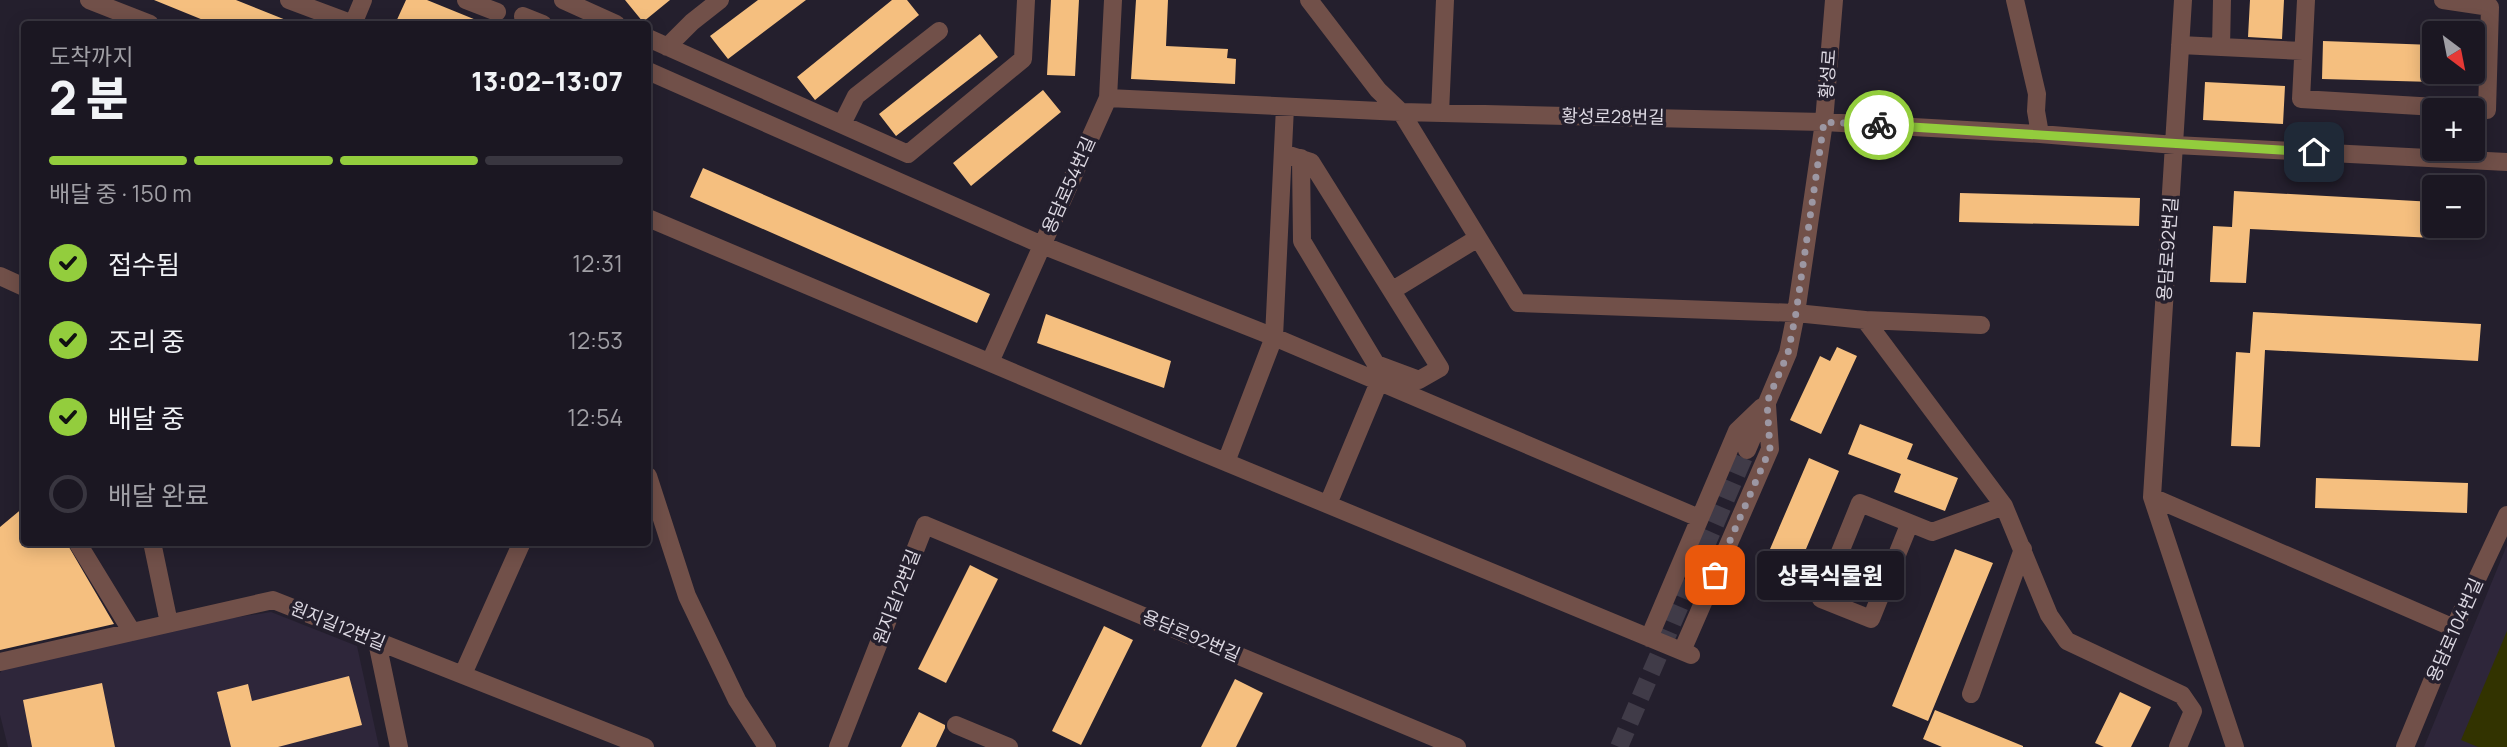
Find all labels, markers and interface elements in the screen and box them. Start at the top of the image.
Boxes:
north arrow [2422,21,2485,84]
map controls [2422,21,2485,238]
text: 도착까지 [49,40,134,72]
street label: 황성로 [1813,48,1841,100]
text: 13:02–13:07 [471,63,623,99]
text: 2 분 [49,66,128,129]
courier [1844,90,1914,160]
button: + [2422,98,2485,161]
street label: 황성로28번길 [1561,103,1665,129]
icon: bike [1860,106,1898,144]
pin [2284,122,2344,182]
street label: 용담로54번길 [1036,132,1100,237]
icon: home [2295,133,2333,171]
button: − [2422,175,2485,238]
text: 배달 중 · 150 m [49,177,192,209]
street label: 용담로92번길 [2151,196,2183,302]
icon: check [49,244,87,282]
text: 접수됨 [108,246,180,282]
text: 12:31 [572,247,623,279]
icon: check [49,321,87,359]
text: 조리 중 [108,323,185,359]
text: 12:53 [568,324,623,356]
icon: check [49,398,87,436]
text: 배달 중 [108,400,185,436]
text: 12:54 [567,401,623,433]
text: 배달 완료 [108,477,209,513]
pin [1685,545,1745,605]
street label: 원지길12번길 [867,546,925,648]
callout: 상록식물원 [1757,550,1904,600]
icon: bag [1696,556,1734,594]
text: 상록식물원 [1778,559,1883,591]
street label: 용담로104번길 [2420,574,2488,685]
street label: 원지길12번길 [287,595,389,655]
street label: 용담로92번길 [1139,604,1244,666]

